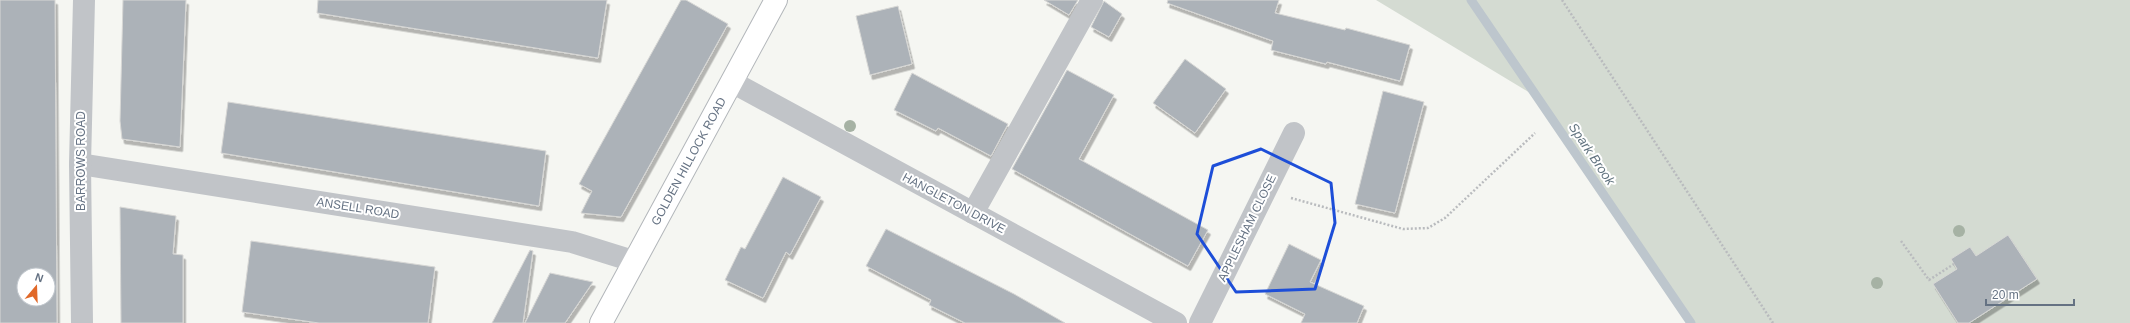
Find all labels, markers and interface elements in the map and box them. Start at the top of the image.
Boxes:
street label: GOLDEN HILLOCK ROAD [648,94,729,228]
street label: BARROWS ROAD [74,111,88,211]
water label: Spark Brook [1566,120,1619,189]
street label: HANGLETON DRIVE [900,170,1008,236]
street label: APPLESHAM CLOSE [1215,172,1279,284]
street label: ANSELL ROAD [316,195,401,222]
north arrow [16,267,56,307]
text: N [34,271,45,285]
scale bar [1986,281,2074,307]
text: 20 m [1992,288,2019,302]

